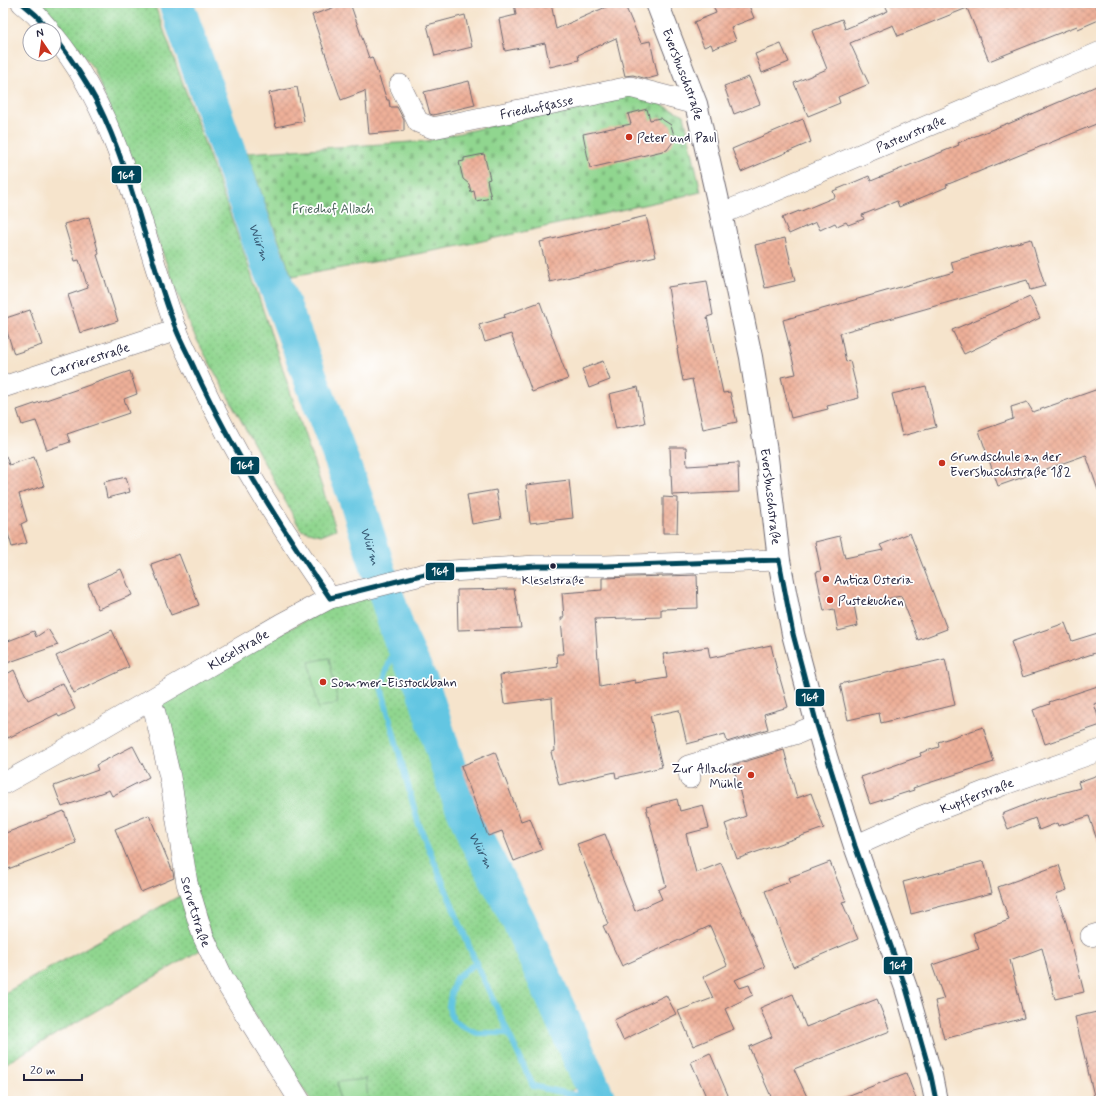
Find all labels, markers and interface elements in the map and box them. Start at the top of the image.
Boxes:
north arrow [22,22,62,62]
text: N [35,26,45,41]
street label: Eversbuschstraße [658,26,706,122]
street label: Friedhofgasse [499,92,575,124]
street label: Pasteurstraße [873,112,949,157]
place label: Peter und Paul [637,130,717,147]
marker: Peter und Paul [624,132,634,142]
line badge: 164 [111,165,142,184]
text: 164 [117,169,135,183]
park label: Friedhof Allach [292,201,374,218]
water label: Würm [244,221,274,264]
street label: Carrierestraße [48,339,132,381]
street label: Eversbuschstraße [756,447,784,546]
place label: Grundschule an der Eversbuschstraße 182 [950,449,1071,481]
line badge: 164 [230,456,260,475]
marker: Grundschule an der Eversbuschstraße 182 [937,458,947,468]
text: 164 [236,459,254,473]
water label: Würm [355,525,384,568]
marker: Kleselstraße [548,561,558,571]
line badge: 164 [425,562,455,581]
text: 164 [431,565,449,579]
place label: Antica Osteria [834,572,913,589]
place label: Kleselstraße [522,573,584,589]
marker: Antica Osteria [821,574,831,584]
place label: Pustekuchen [838,593,904,610]
marker: Pustekuchen [825,595,835,605]
street label: Kleselstraße [205,626,272,675]
place label: Sommer-Eisstockbahn [331,675,457,692]
marker: Sommer-Eisstockbahn [318,677,328,687]
line badge: 164 [795,688,825,707]
text: 164 [801,691,819,705]
place label: Zur Allacher Mühle [672,761,744,793]
marker: Zur Allacher Mühle [746,770,756,780]
street label: Kupfferstraße [938,775,1016,818]
water label: Würm [464,829,498,872]
street label: Servetstraße [176,876,214,950]
line badge: 164 [883,956,913,975]
text: 164 [889,959,907,973]
scale bar [24,1056,82,1082]
text: 20 m [30,1063,56,1079]

